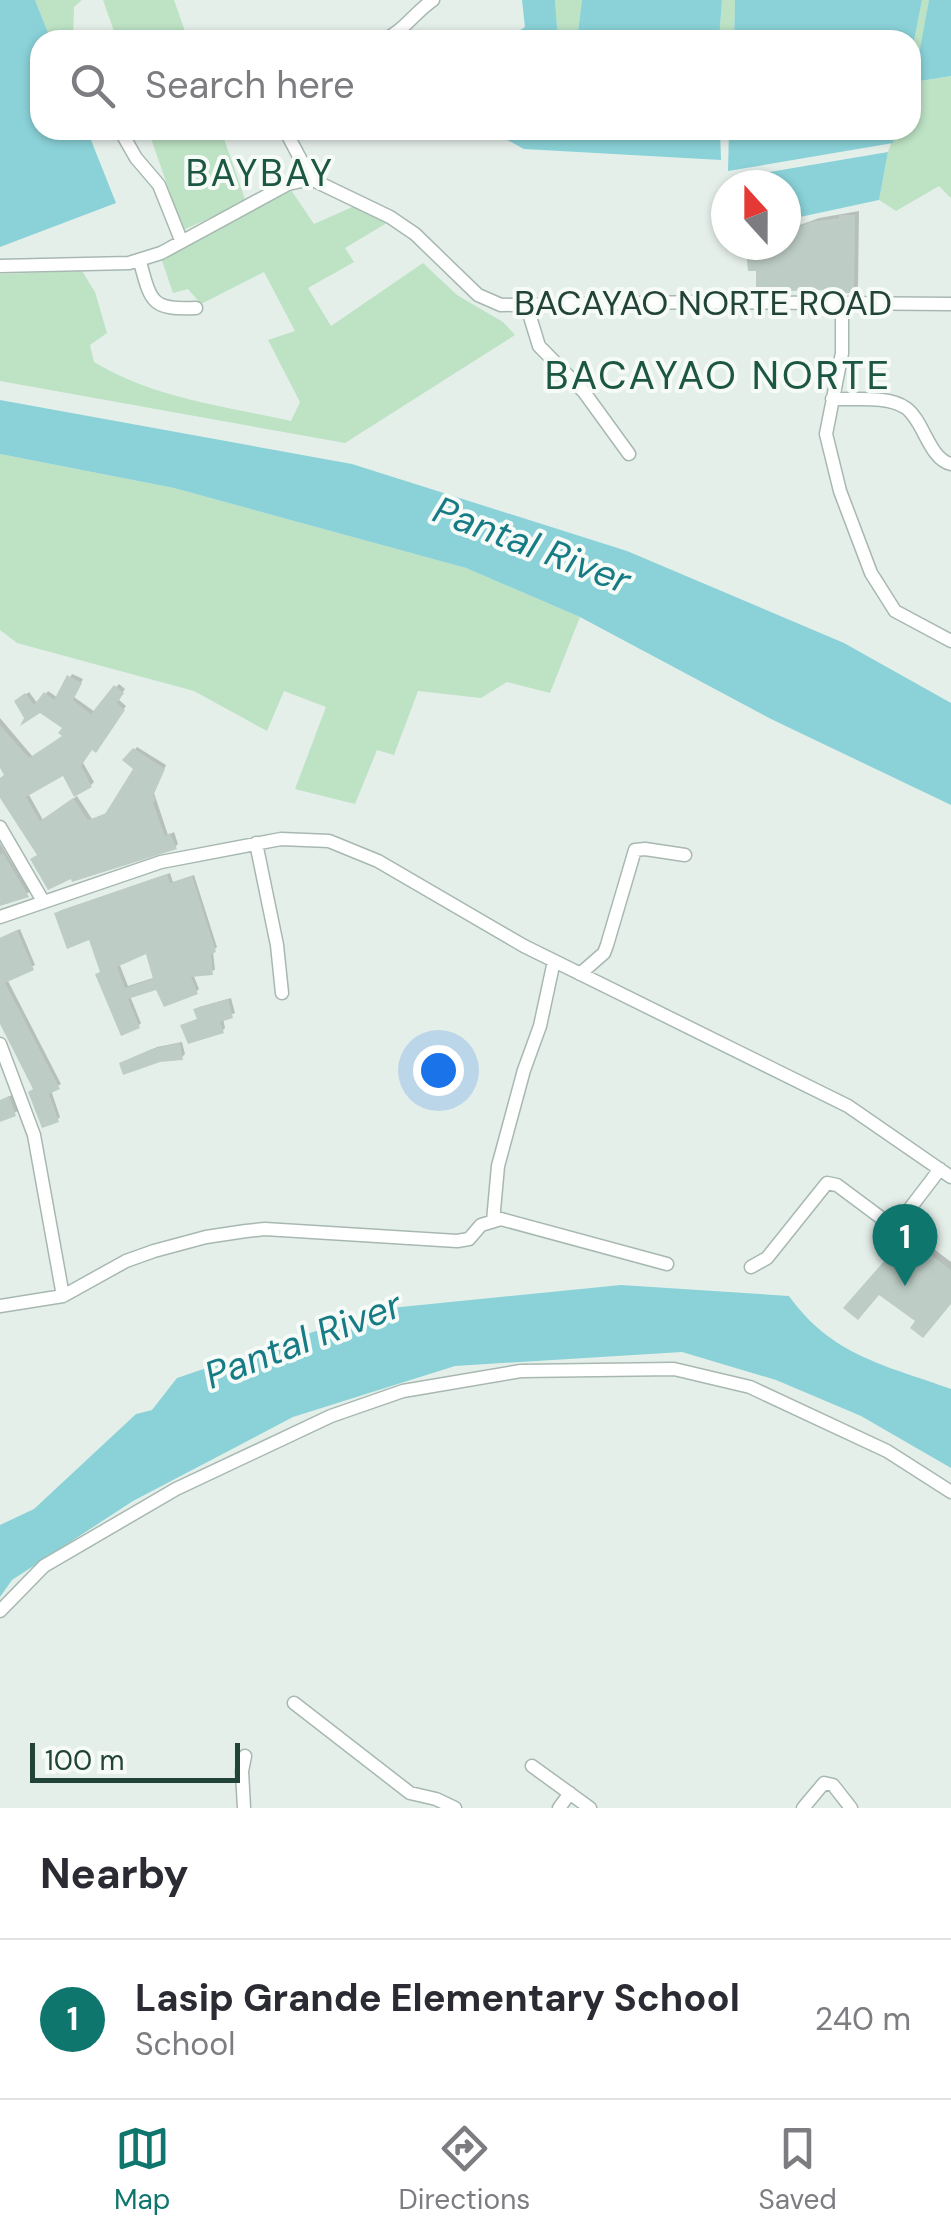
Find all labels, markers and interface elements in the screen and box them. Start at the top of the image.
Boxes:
search box [30,30,921,140]
icon: search [65,58,120,113]
text: Search here [145,60,355,110]
district label: BAYBAY [186,148,334,198]
north arrow [711,170,801,260]
street label: BACAYAO NORTE ROAD [514,280,892,326]
district label: BACAYAO NORTE [545,349,891,401]
water label: Pantal River [426,485,639,606]
your location [413,1045,464,1096]
pin: 1 [872,1204,938,1286]
water label: Pantal River [197,1279,410,1400]
scale bar [30,1738,240,1782]
text: 100 m [45,1742,124,1779]
text: Nearby [40,1846,189,1901]
text: Lasip Grande Elementary School [135,1973,740,2023]
text: 1 [67,1998,78,2040]
text: 240 m [815,1998,911,2040]
text: School [135,2023,235,2065]
tab: Map [114,2121,170,2218]
tab: Directions [399,2121,530,2218]
tab: Saved [758,2121,837,2218]

